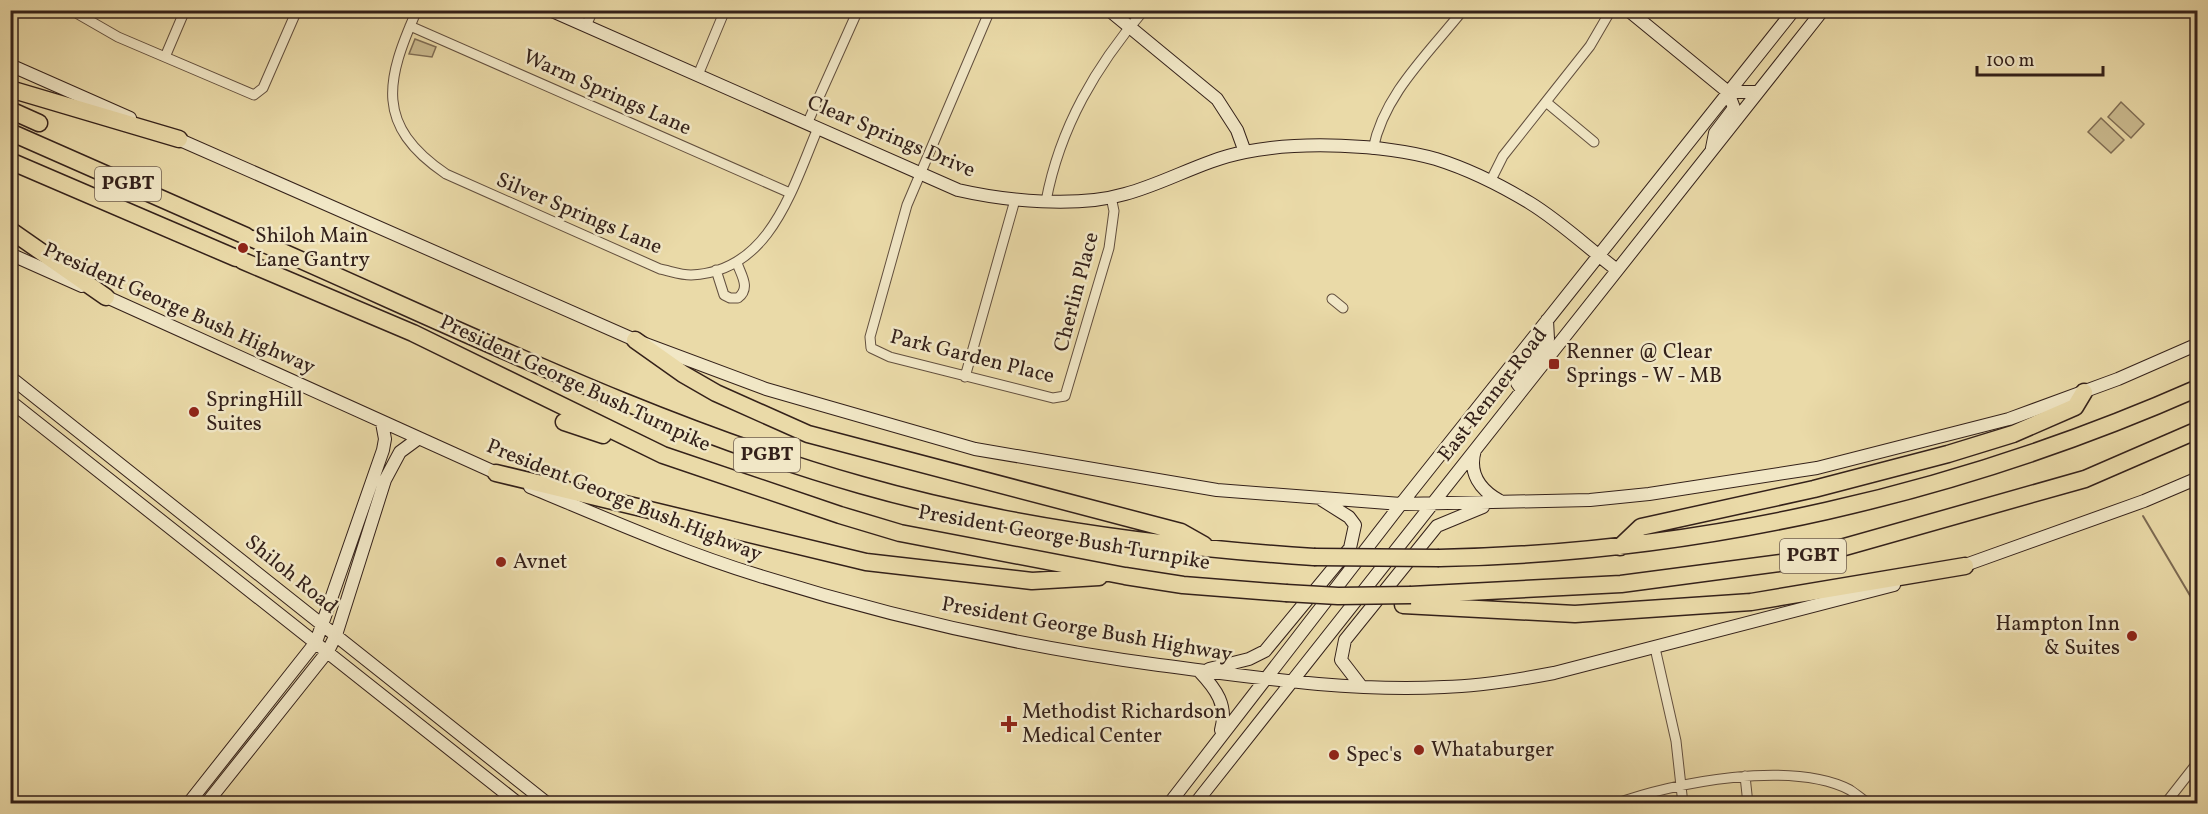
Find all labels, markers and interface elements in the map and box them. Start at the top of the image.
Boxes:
scale bar [1977,39,2103,77]
street label: Warm Springs Lane [518,43,696,143]
text: 100 m [1986,49,2035,74]
street label: Clear Springs Drive [803,89,979,186]
street label: Silver Springs Lane [491,166,667,262]
road number: PGBT [95,167,161,201]
place label: Shiloh Main Lane Gantry [255,222,370,275]
street label: Cherlin Place [1047,229,1107,355]
street label: President George Bush Highway [38,236,320,382]
marker: Shiloh Main Lane Gantry [236,241,250,255]
street label: President George Bush Turnpike [435,308,715,460]
street label: East Renner Road [1431,322,1555,468]
street label: Park Garden Place [887,323,1057,391]
place label: Renner @ Clear Springs - W - MB [1566,338,1722,391]
marker: Renner @ Clear Springs - W - MB [1547,357,1561,371]
place label: SpringHill Suites [206,386,303,439]
marker: SpringHill Suites [187,405,201,419]
street label: President George Bush Highway [482,432,767,570]
road number: PGBT [734,438,800,472]
street label: President George Bush Turnpike [916,498,1212,578]
street label: Shiloh Road [238,529,344,621]
road number: PGBT [1780,539,1846,573]
place label: Avnet [513,548,567,577]
marker: Avnet [494,555,508,569]
street label: President George Bush Highway [939,590,1235,670]
place label: Hampton Inn & Suites [1996,610,2120,663]
marker: Hampton Inn & Suites [2125,629,2139,643]
place label: Methodist Richardson Medical Center [1022,698,1227,751]
marker: Methodist Richardson Medical Center [1000,715,1018,733]
place label: Whataburger [1431,736,1554,765]
place label: Spec's [1346,741,1402,770]
marker: Whataburger [1412,743,1426,757]
marker: Spec's [1327,748,1341,762]

